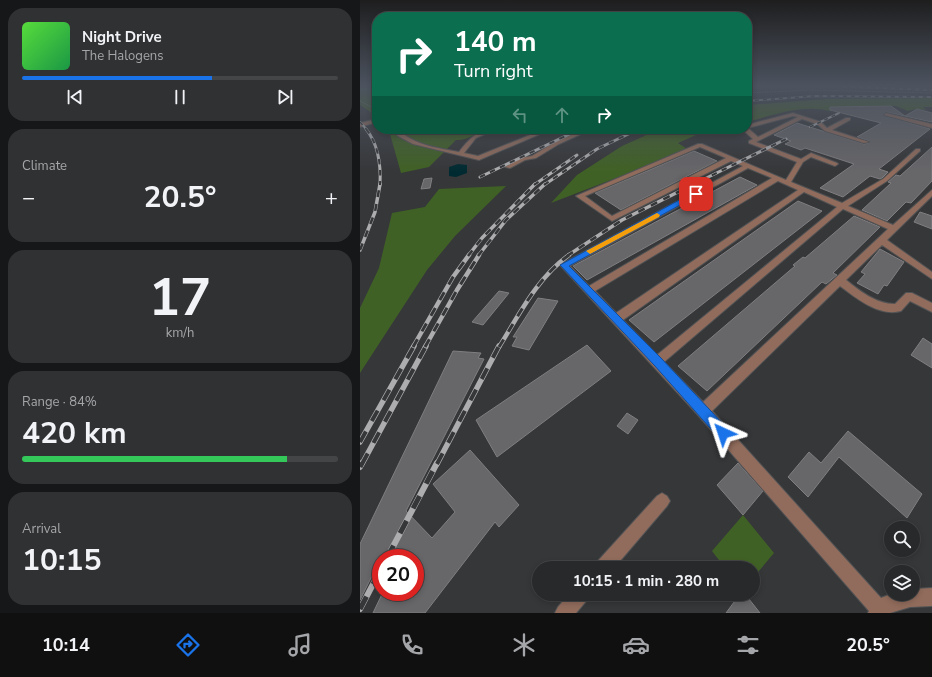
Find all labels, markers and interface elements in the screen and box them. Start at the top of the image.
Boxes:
text: 140 m [454,23,537,61]
text: Night Drive [82,27,162,47]
icon: right [388,28,440,80]
text: The Halogens [82,47,163,65]
text: Turn right [454,59,533,83]
icon: previous [64,86,86,108]
icon: pause [169,86,191,108]
icon: next [274,86,296,108]
icon: left [509,104,531,126]
icon: ahead [551,104,573,126]
icon: right [593,104,615,126]
text: Climate [22,157,67,175]
text: 20.5° [144,177,216,218]
pin [679,177,713,211]
text: − [22,183,35,213]
text: + [325,183,338,213]
icon: arrive [685,183,707,205]
text: 17 [149,262,211,333]
text: km/h [166,324,194,342]
text: Range · 84% [22,393,97,411]
position arrow [702,412,744,454]
text: 420 km [22,413,127,454]
text: Arrival [22,520,61,538]
map controls [884,521,920,601]
button: search [884,521,920,557]
text: 10:15 [22,540,101,581]
speed limit sign: 20 [372,549,424,601]
button: layers [884,565,920,601]
text: 10:15 · 1 min · 280 m [573,571,719,591]
icon: directions [174,631,202,659]
icon: music [286,631,314,659]
icon: phone [398,631,426,659]
icon: climate [510,631,538,659]
icon: car [622,631,650,659]
icon: filters [734,631,762,659]
text: 10:14 [42,633,90,657]
text: 20.5° [846,633,890,657]

